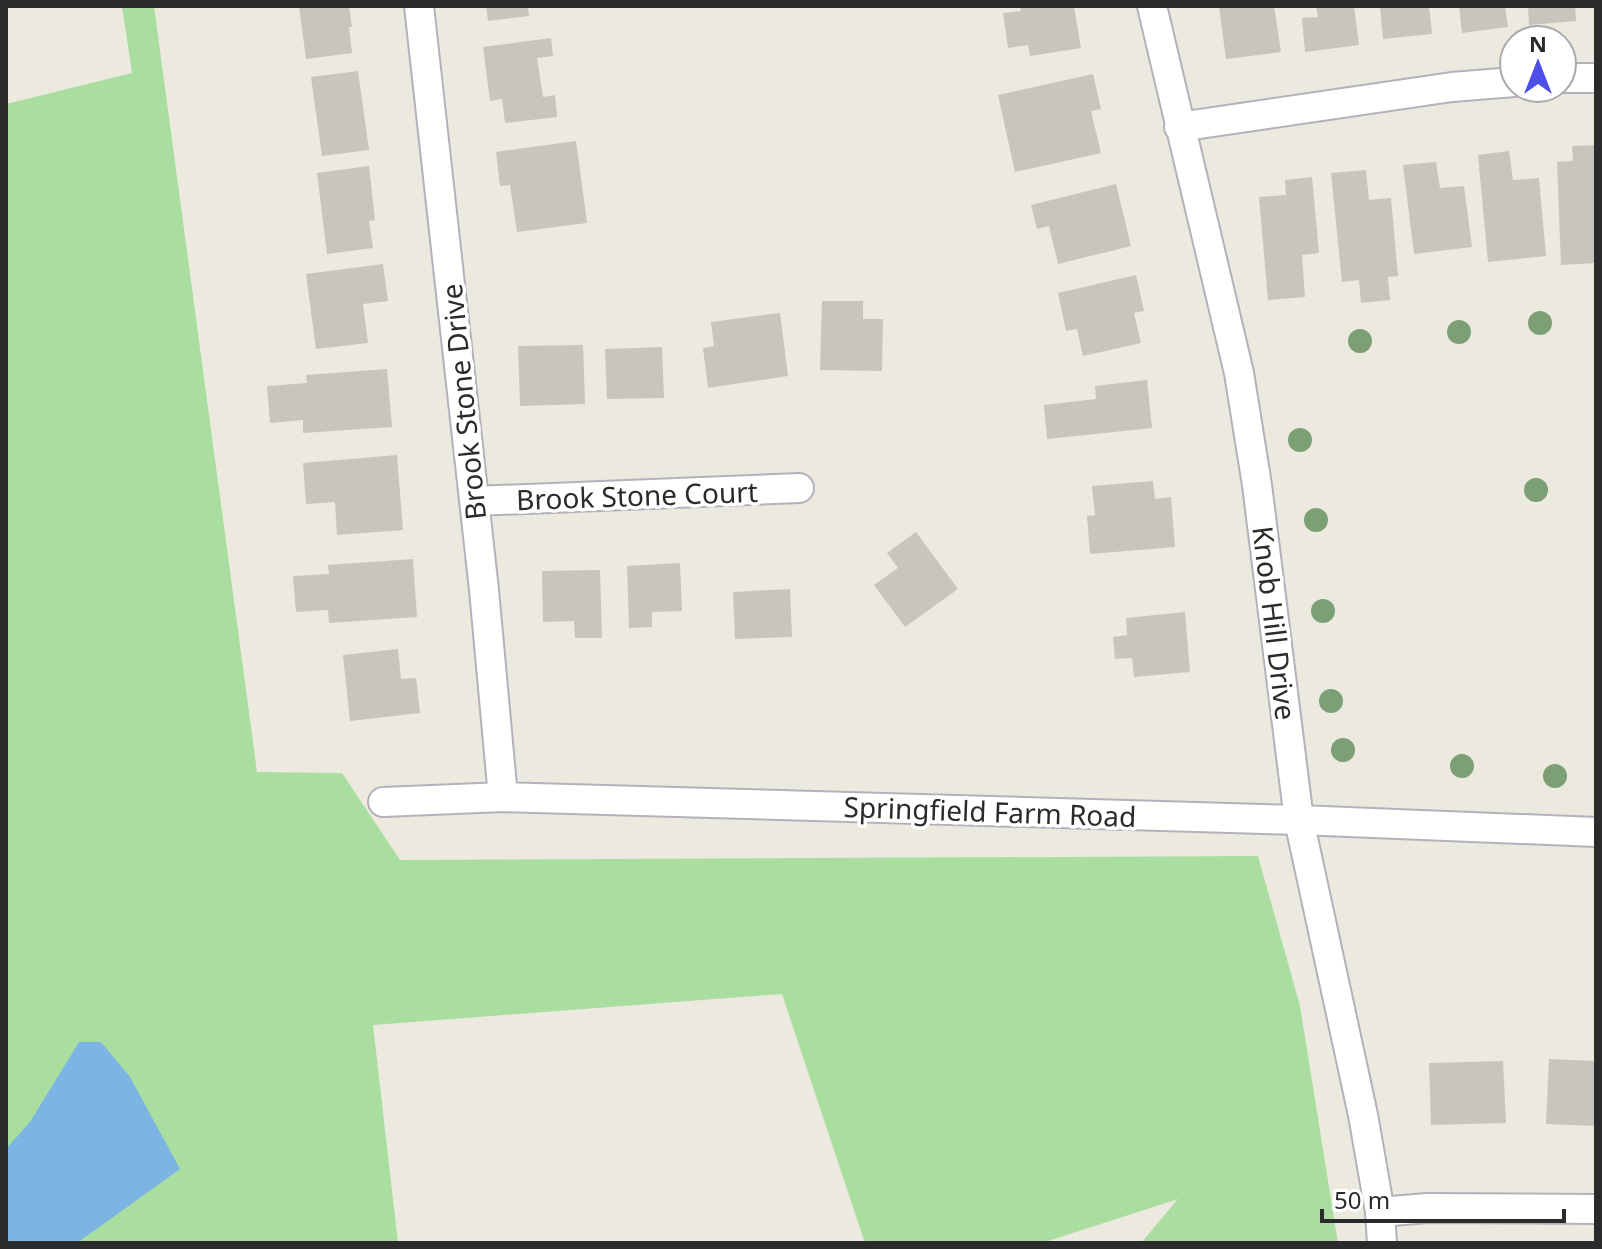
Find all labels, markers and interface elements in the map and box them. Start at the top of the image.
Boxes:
north arrow [1498,24,1578,104]
text: N [1529,28,1547,58]
street label: Brook Stone Drive [432,282,494,522]
street label: Brook Stone Court [516,472,758,518]
street label: Knob Hill Drive [1244,524,1306,722]
street label: Springfield Farm Road [843,787,1137,835]
scale bar [1322,1173,1564,1223]
text: 50 m [1334,1183,1390,1216]

